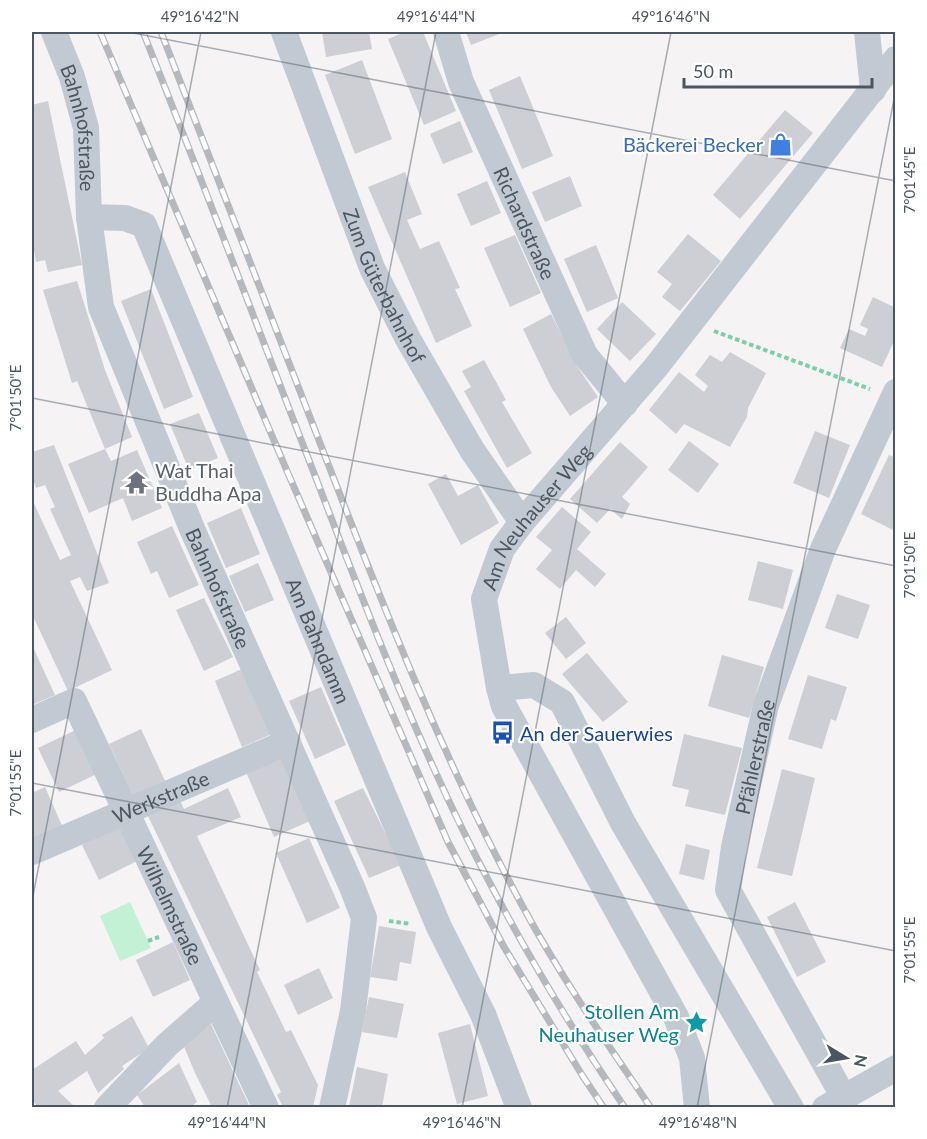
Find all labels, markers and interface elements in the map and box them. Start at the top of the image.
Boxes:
text: 49°16'42"N [161,7,239,25]
text: 49°16'44"N [397,7,475,25]
text: 49°16'46"N [632,7,710,25]
scale bar [684,51,872,89]
street label: Bahnhofstraße [56,60,100,192]
text: 50 m [693,60,733,82]
shop icon: Bäckerei Becker [768,131,794,157]
place label: Bäckerei Becker [623,132,764,156]
text: 7°01'45"E [900,147,918,214]
street label: Richardstraße [489,163,561,283]
street label: Zum Güterbahnhof [339,205,431,367]
text: 7°01'50"E [6,365,24,432]
street label: Am Neuhauser Weg [476,439,596,593]
place label: Wat Thai Buddha Apa [155,458,261,505]
temple icon: Wat Thai Buddha Apa [124,469,150,495]
street label: Bahnhofstraße [181,524,256,652]
text: 7°01'50"E [900,532,918,599]
street label: Am Bahndamm [282,574,356,707]
street label: Pfählerstraße [730,695,779,817]
bus stop icon: An der Sauerwies [489,720,515,746]
place label: An der Sauerwies [520,721,673,745]
text: 7°01'55"E [6,750,24,817]
street label: Werkstraße [109,765,213,828]
street label: Wilhelmstraße [132,842,209,968]
text: 7°01'55"E [900,917,918,984]
place label: Stollen Am Neuhauser Weg [539,999,679,1046]
place icon: Stollen Am Neuhauser Weg [684,1009,710,1035]
north arrow [816,1028,876,1088]
text: N [851,1053,872,1069]
text: 49°16'44"N [188,1113,266,1131]
text: 49°16'46"N [423,1113,501,1131]
text: 49°16'48"N [659,1113,737,1131]

